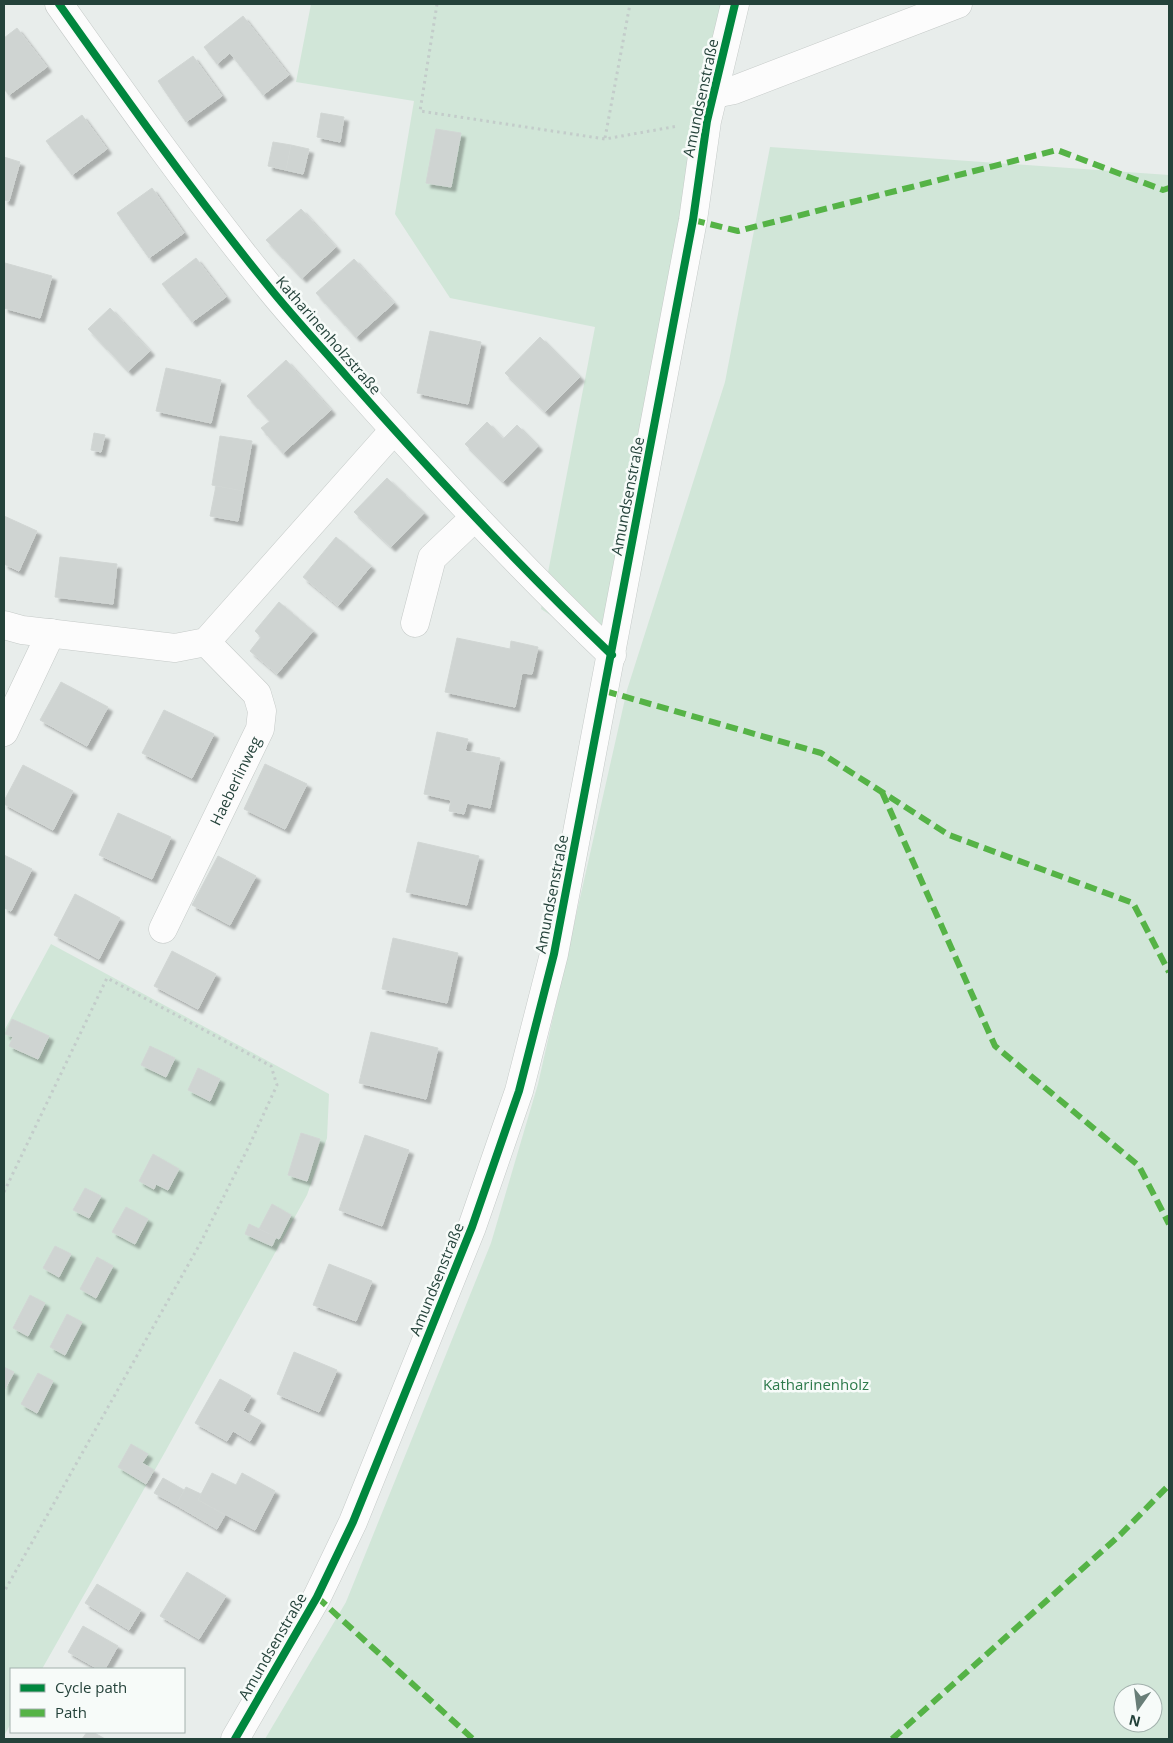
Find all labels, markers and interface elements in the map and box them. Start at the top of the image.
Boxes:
street label: Amundsenstraße [678,37,722,159]
street label: Katharinenholzstraße [272,271,386,399]
street label: Amundsenstraße [606,435,648,557]
street label: Haeberlinweg [205,733,265,828]
street label: Amundsenstraße [530,833,572,955]
street label: Amundsenstraße [404,1219,468,1339]
park label: Katharinenholz [763,1374,869,1394]
street label: Amundsenstraße [233,1589,311,1703]
legend [10,1668,185,1733]
text: Cycle path [55,1677,127,1697]
north arrow [1113,1683,1163,1733]
text: Path [55,1702,87,1722]
text: N [1127,1711,1143,1732]

